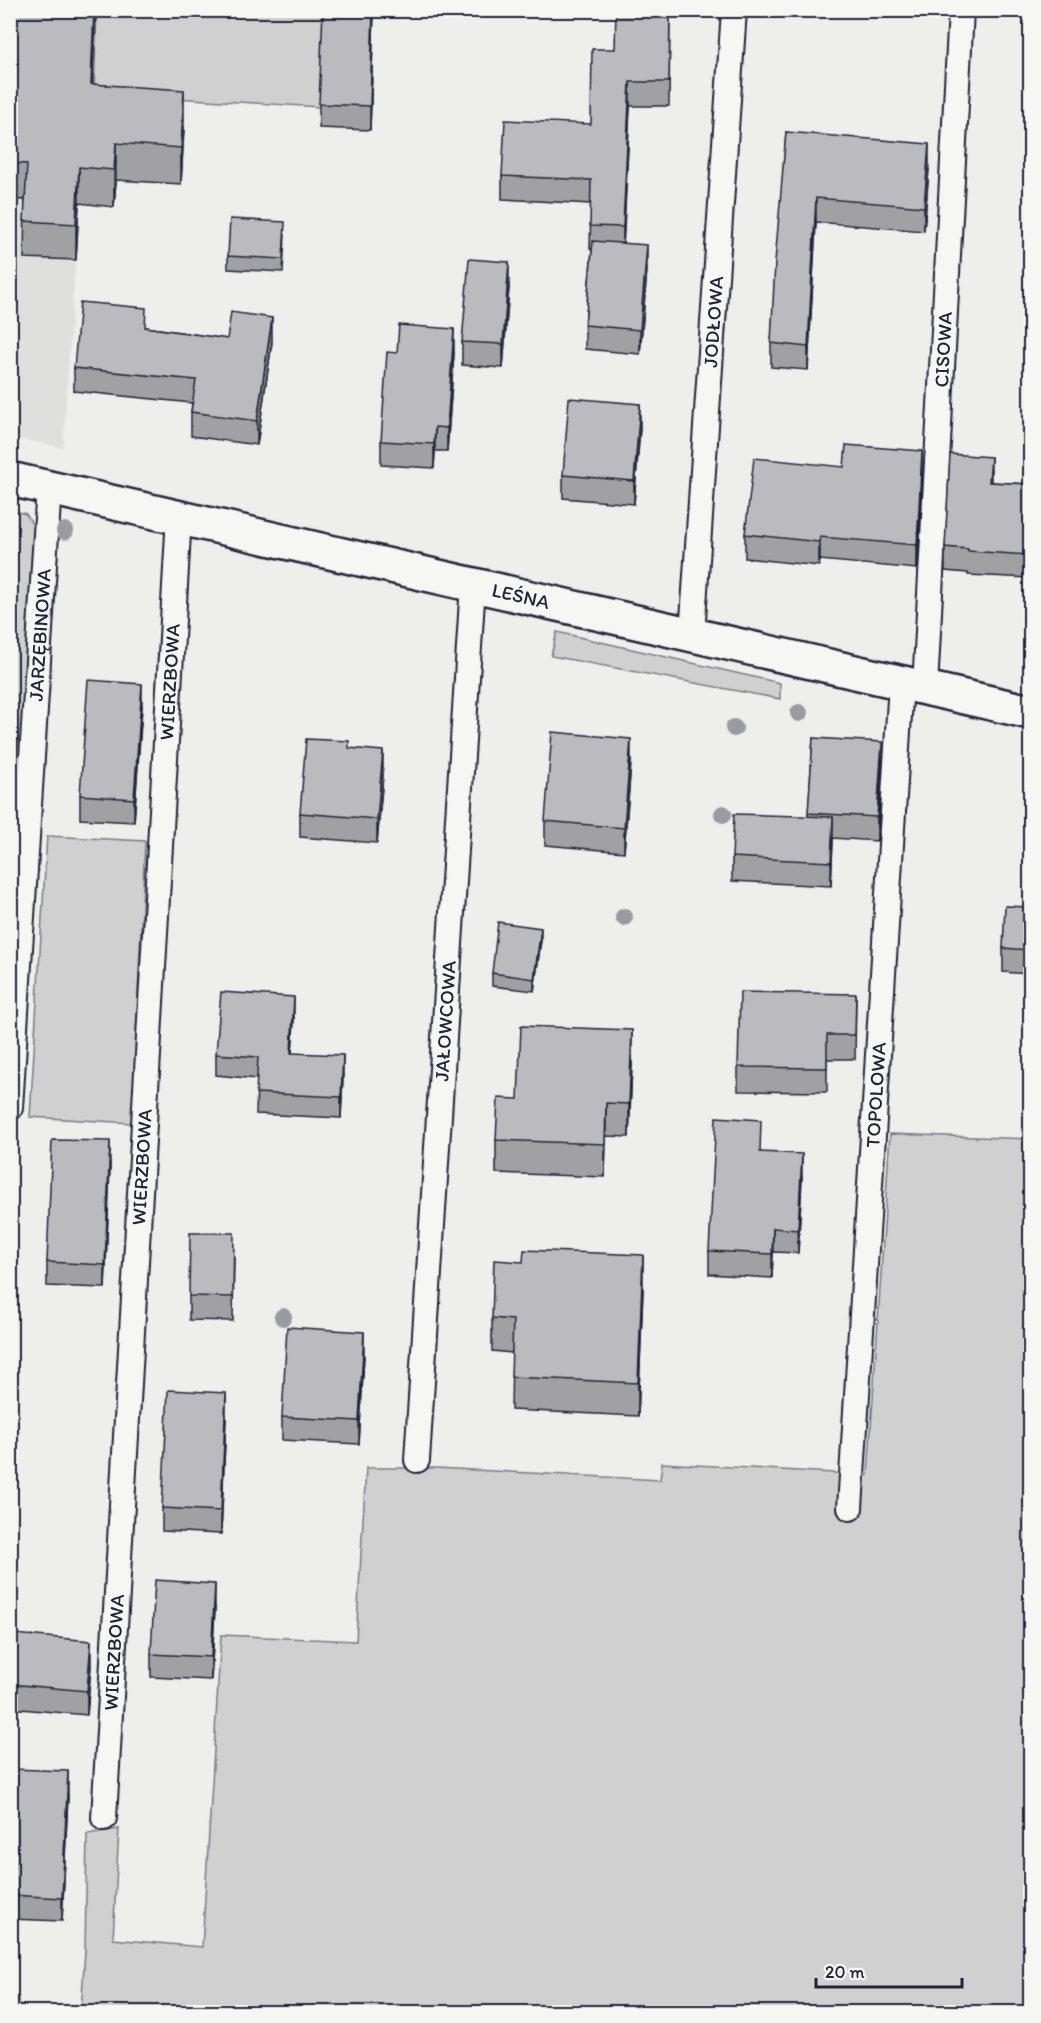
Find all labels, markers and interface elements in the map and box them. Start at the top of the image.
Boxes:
street label: JODŁOWA [698,275,728,368]
street label: CISOWA [929,311,957,388]
street label: JARZĘBINOWA [24,568,56,702]
street label: LEŚNA [490,577,552,614]
street label: WIERZBOWA [154,623,185,741]
street label: JAŁOWCOWA [429,959,461,1082]
street label: TOPOLOWA [860,1041,891,1148]
street label: WIERZBOWA [126,1108,157,1226]
street label: WIERZBOWA [98,1593,129,1711]
scale bar [816,1951,962,1989]
text: 20 m [825,1961,865,1983]

